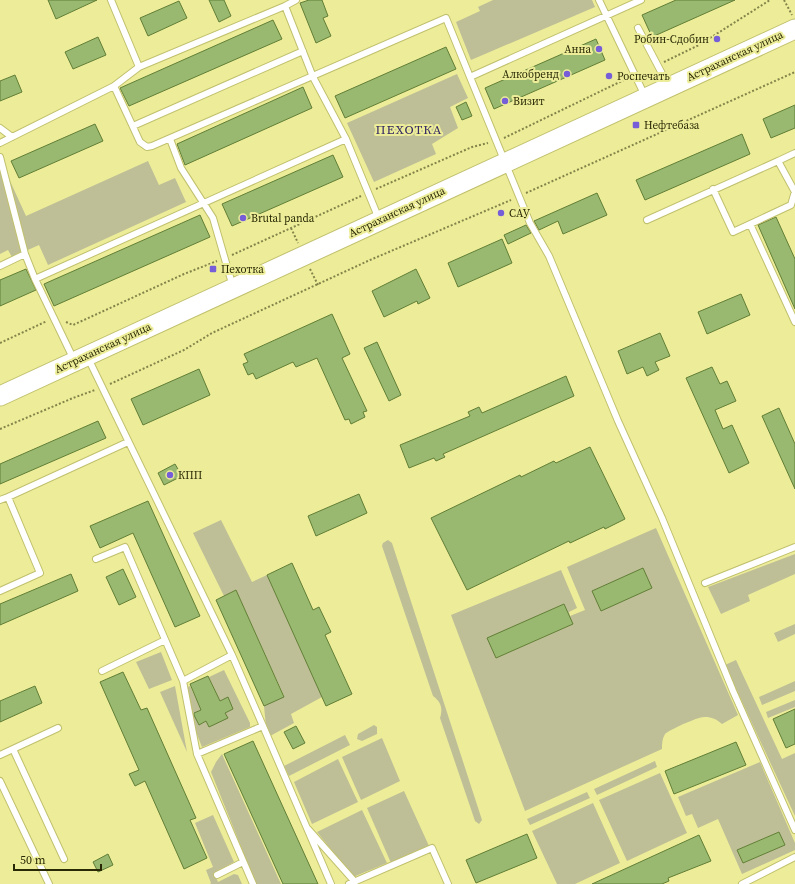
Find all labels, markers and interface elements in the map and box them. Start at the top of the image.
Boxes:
street label: Астраханская улица [684,27,786,85]
place label: Робин-Сдобин [634,32,709,47]
marker: Робин-Сдобин [712,34,722,44]
place label: Анна [564,42,591,57]
marker: Анна [594,44,604,54]
place label: Алкобренд [502,67,559,82]
marker: Алкобренд [562,69,572,79]
place label: Роспечать [617,69,670,84]
marker: Роспечать [604,71,614,81]
place label: Визит [513,94,545,109]
marker: Визит [500,96,510,106]
place label: Нефтебаза [644,118,700,133]
marker: Нефтебаза [631,120,641,130]
district label: ПЕХОТКА [376,121,442,138]
street label: Астраханская улица [346,183,448,241]
place label: САУ [509,206,531,221]
marker: САУ [496,208,506,218]
place label: Brutal panda [251,211,315,226]
marker: Brutal panda [238,213,248,223]
place label: Пехотка [221,262,264,277]
marker: Пехотка [208,264,218,274]
street label: Астраханская улица [52,319,154,377]
place label: КПП [178,468,203,483]
marker: КПП [165,470,175,480]
scale bar [14,846,101,872]
text: 50 m [20,852,46,868]

